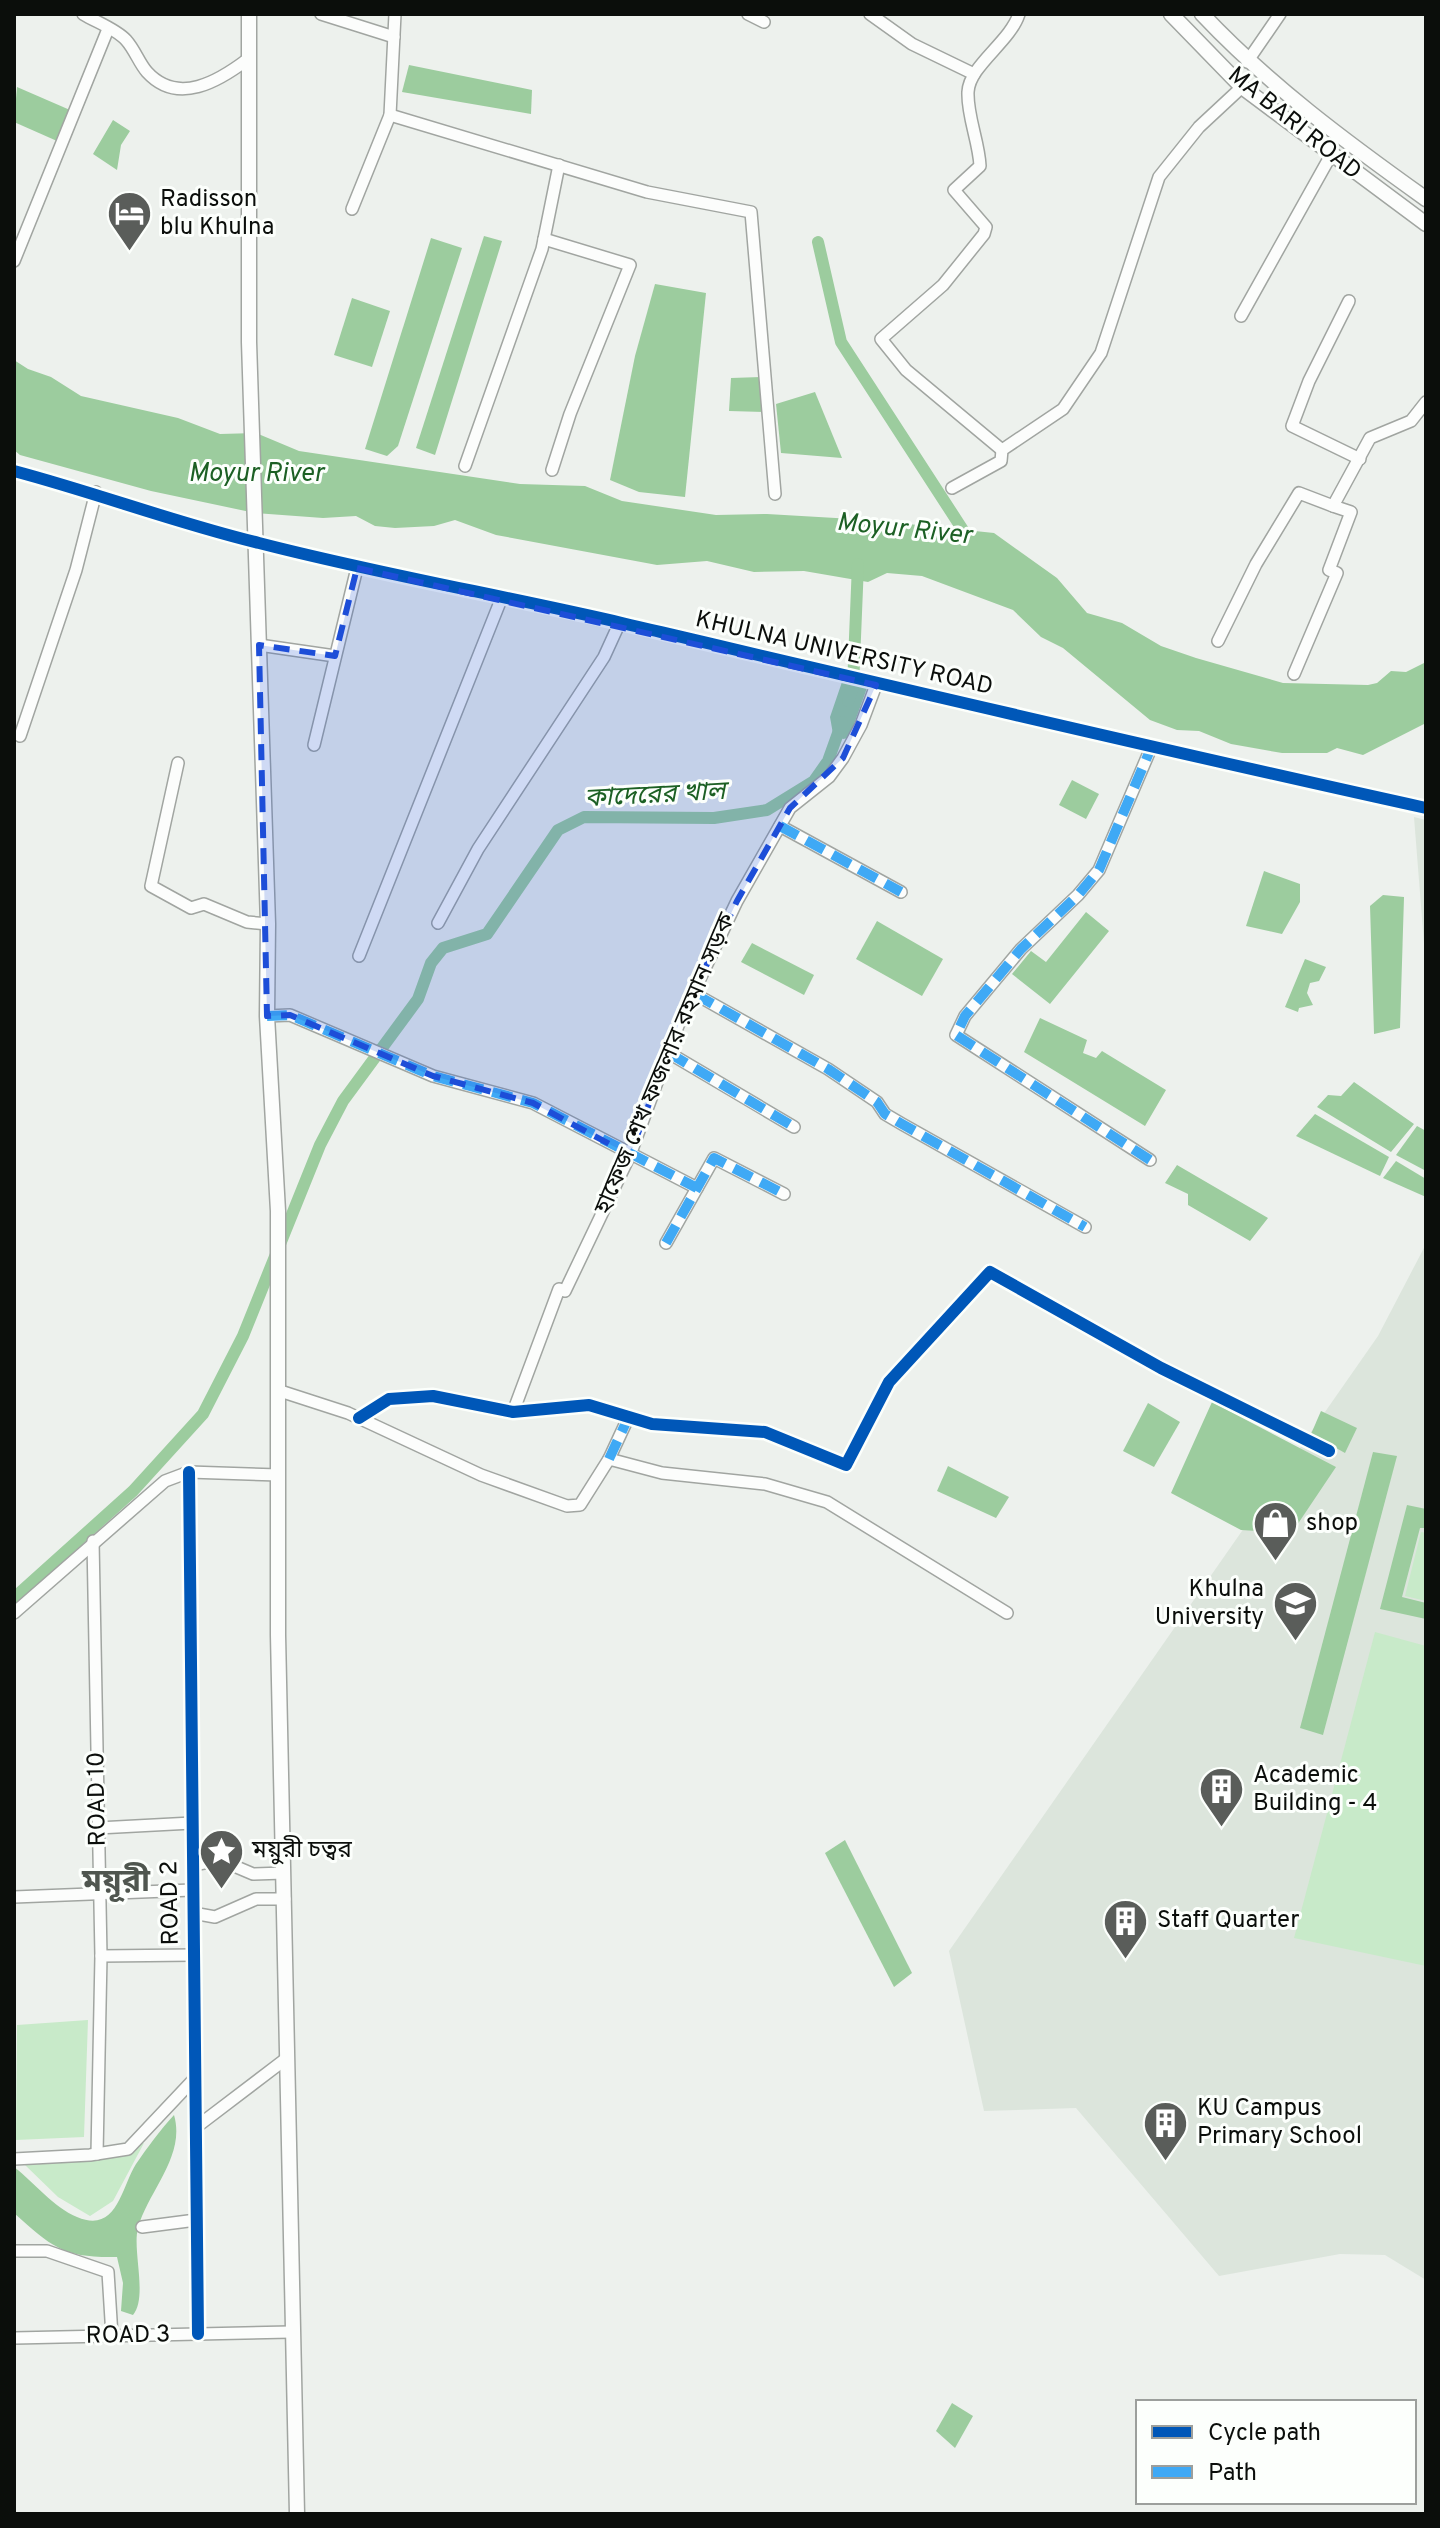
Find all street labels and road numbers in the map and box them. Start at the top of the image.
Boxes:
street label: MA BARI ROAD [1221,61,1367,187]
street label: KHULNA UNIVERSITY ROAD [692,605,996,703]
street label: হাফেজ শেখ ফজলার রহমান সড়ক [589,908,743,1220]
street label: ROAD 10 [82,1751,114,1847]
street label: ROAD 2 [155,1860,187,1946]
street label: ROAD 3 [85,2320,171,2352]

